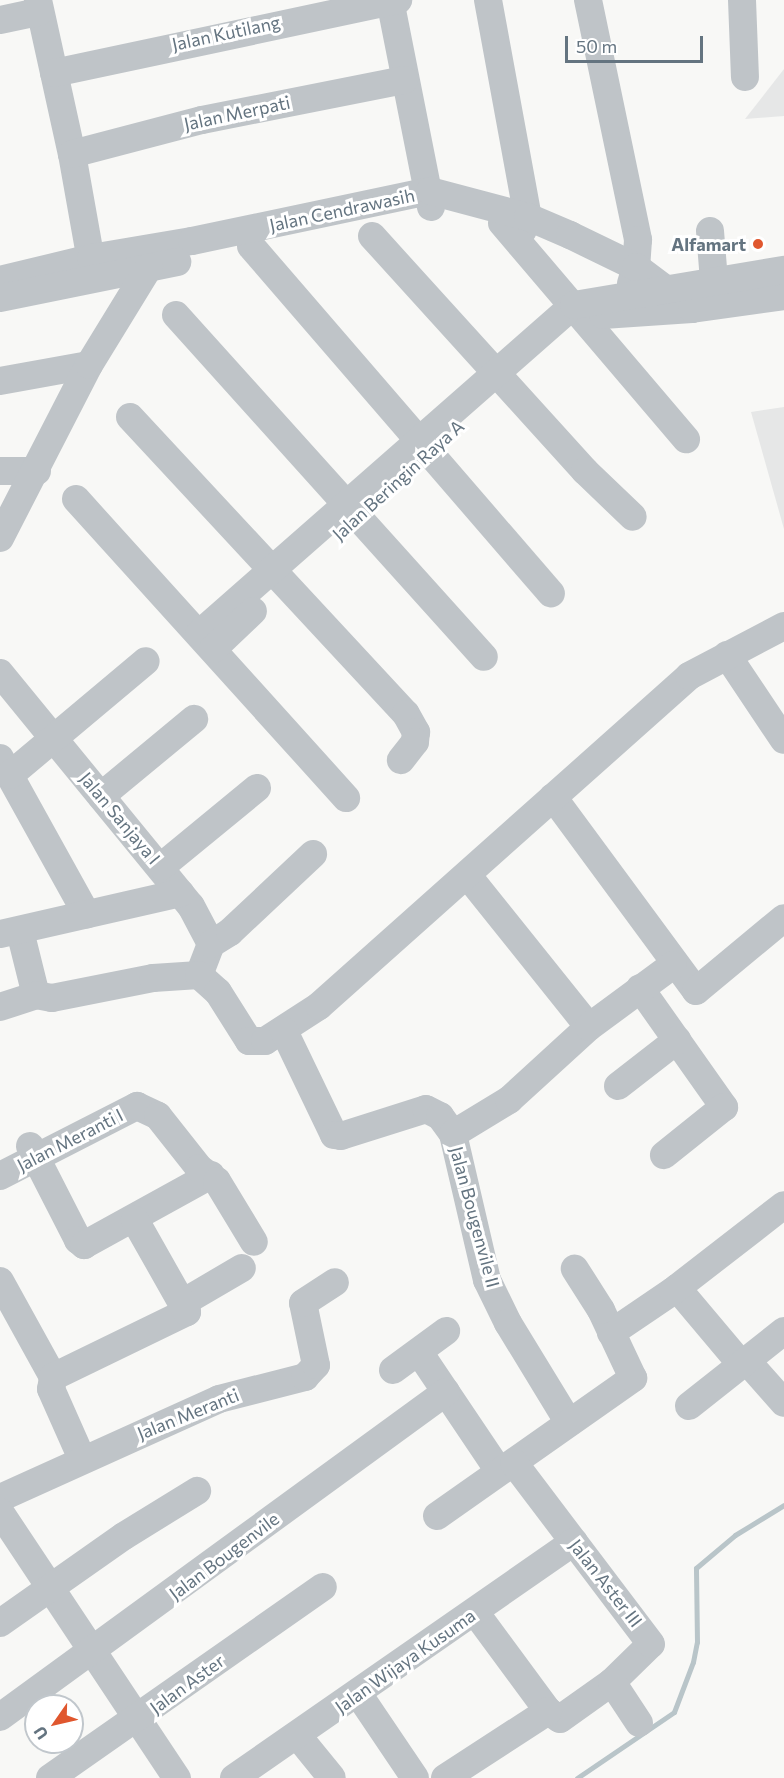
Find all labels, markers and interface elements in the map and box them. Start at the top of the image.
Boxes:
street label: Jalan Kutilang [170,11,282,55]
scale bar [568,24,706,62]
text: 50 m [576,35,617,57]
street label: Jalan Merpati [182,91,292,135]
street label: Jalan Cendrawasih [267,184,417,236]
place label: Alfamart [671,233,746,255]
marker: Alfamart [751,237,765,251]
street label: Jalan Beringin Raya A [328,415,468,545]
street label: Jalan Sanjaya I [75,768,165,868]
street label: Jalan Meranti I [13,1104,127,1176]
street label: Jalan Bougenvile II [446,1144,504,1290]
street label: Jalan Meranti [134,1384,242,1444]
street label: Jalan Bougenvile [165,1508,283,1604]
street label: Jalan Aster III [565,1535,647,1631]
street label: Jalan Wijaya Kusuma [331,1604,479,1718]
street label: Jalan Aster [146,1650,228,1718]
north arrow [24,1694,84,1754]
text: U [29,1723,51,1743]

